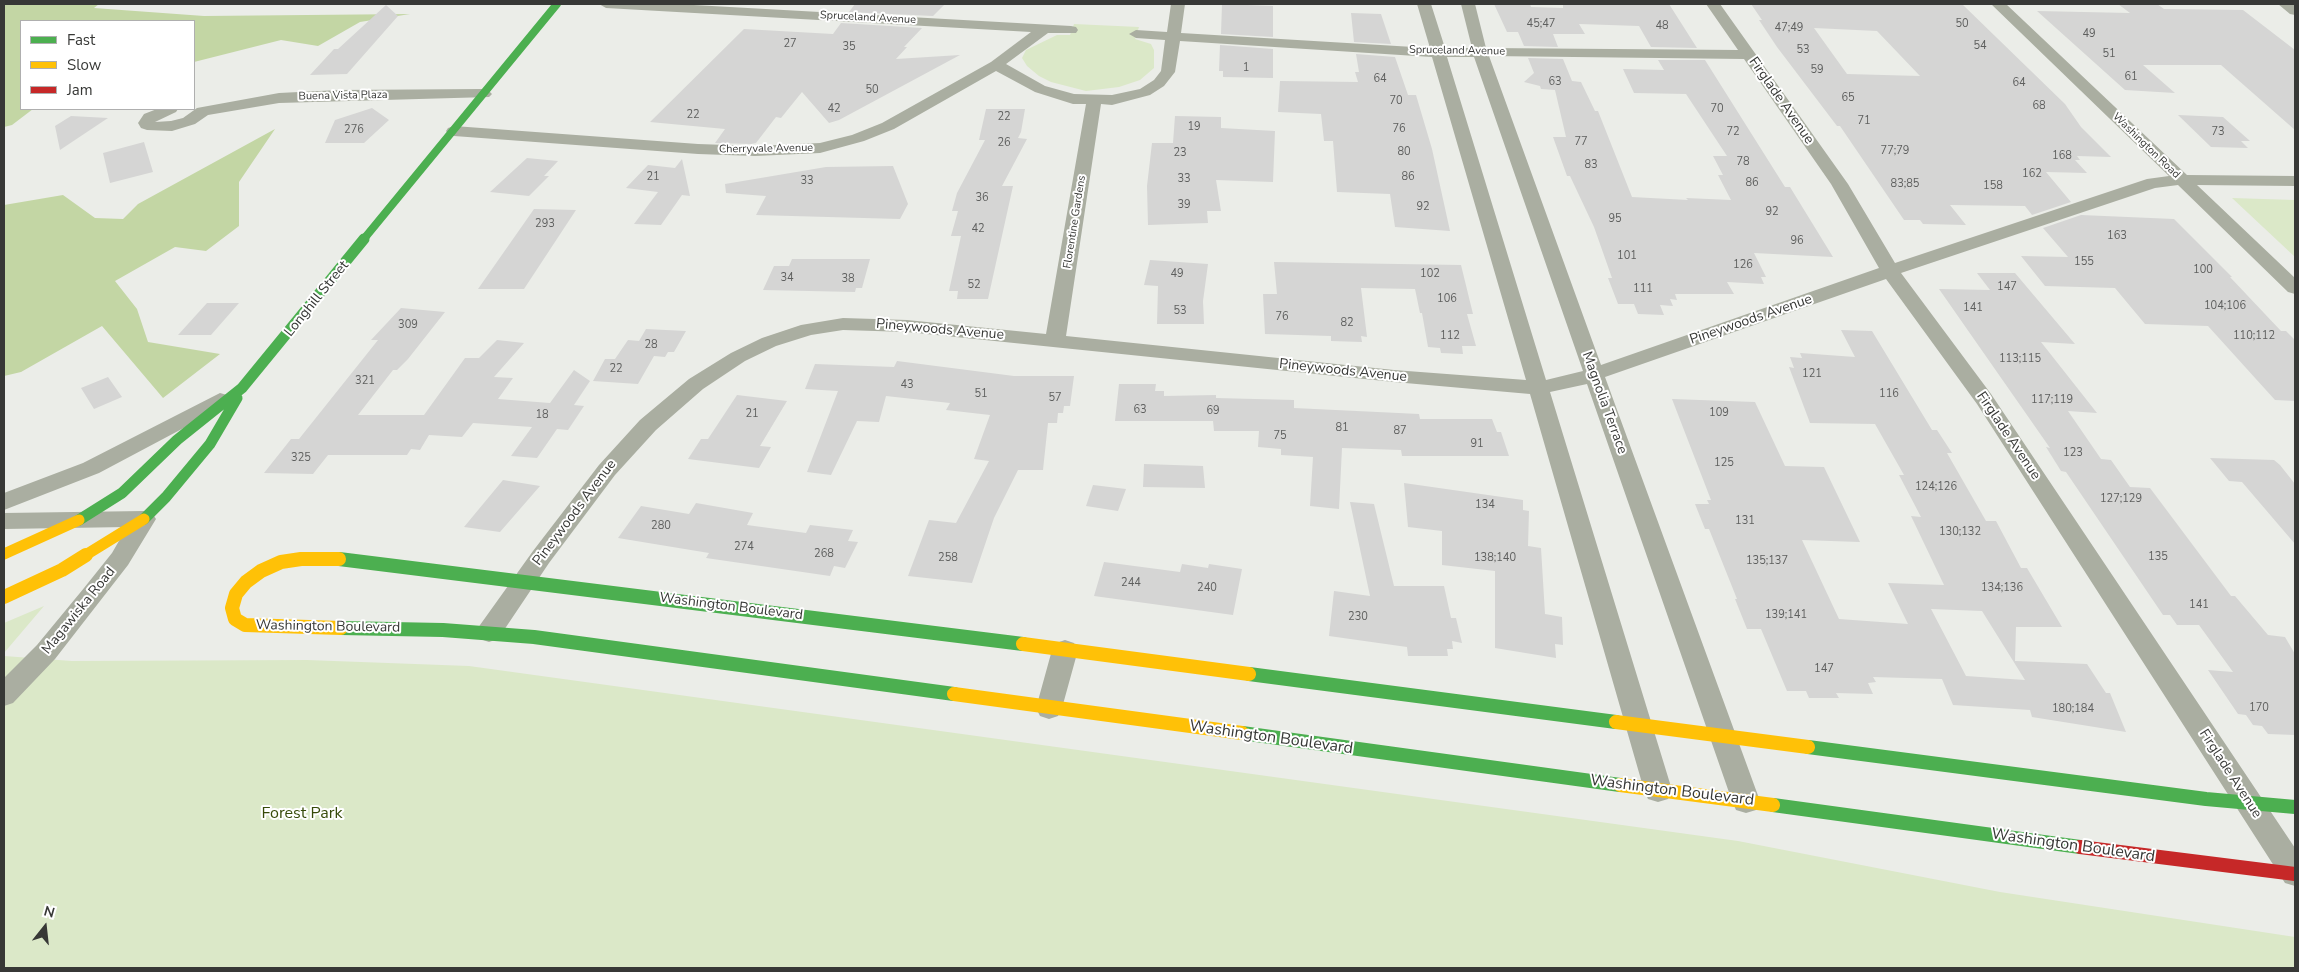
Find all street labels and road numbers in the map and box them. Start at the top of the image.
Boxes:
street label: Spruceland Avenue [820,9,916,27]
street label: Spruceland Avenue [1409,44,1505,58]
street label: Firglade Avenue [1745,54,1817,148]
street label: Buena Vista Plaza [298,89,388,103]
street label: Washington Road [2110,110,2182,182]
street label: Cherryvale Avenue [719,142,813,156]
street label: Florentine Gardens [1061,174,1089,270]
street label: Longhill Street [281,258,353,340]
street label: Pineywoods Avenue [1688,291,1814,349]
street label: Pineywoods Avenue [875,316,1005,344]
street label: Magnolia Terrace [1578,350,1630,456]
street label: Pineywoods Avenue [1278,356,1408,386]
street label: Firglade Avenue [1972,389,2044,483]
street label: Pineywoods Avenue [530,457,620,569]
street label: Magawiska Road [39,564,119,658]
street label: Washington Boulevard [658,590,804,624]
street label: Washington Boulevard [256,617,400,637]
street label: Washington Boulevard [1188,717,1354,759]
street label: Firglade Avenue [2195,726,2265,822]
street label: Washington Boulevard [1589,771,1755,811]
street label: Washington Boulevard [1990,825,2156,867]

